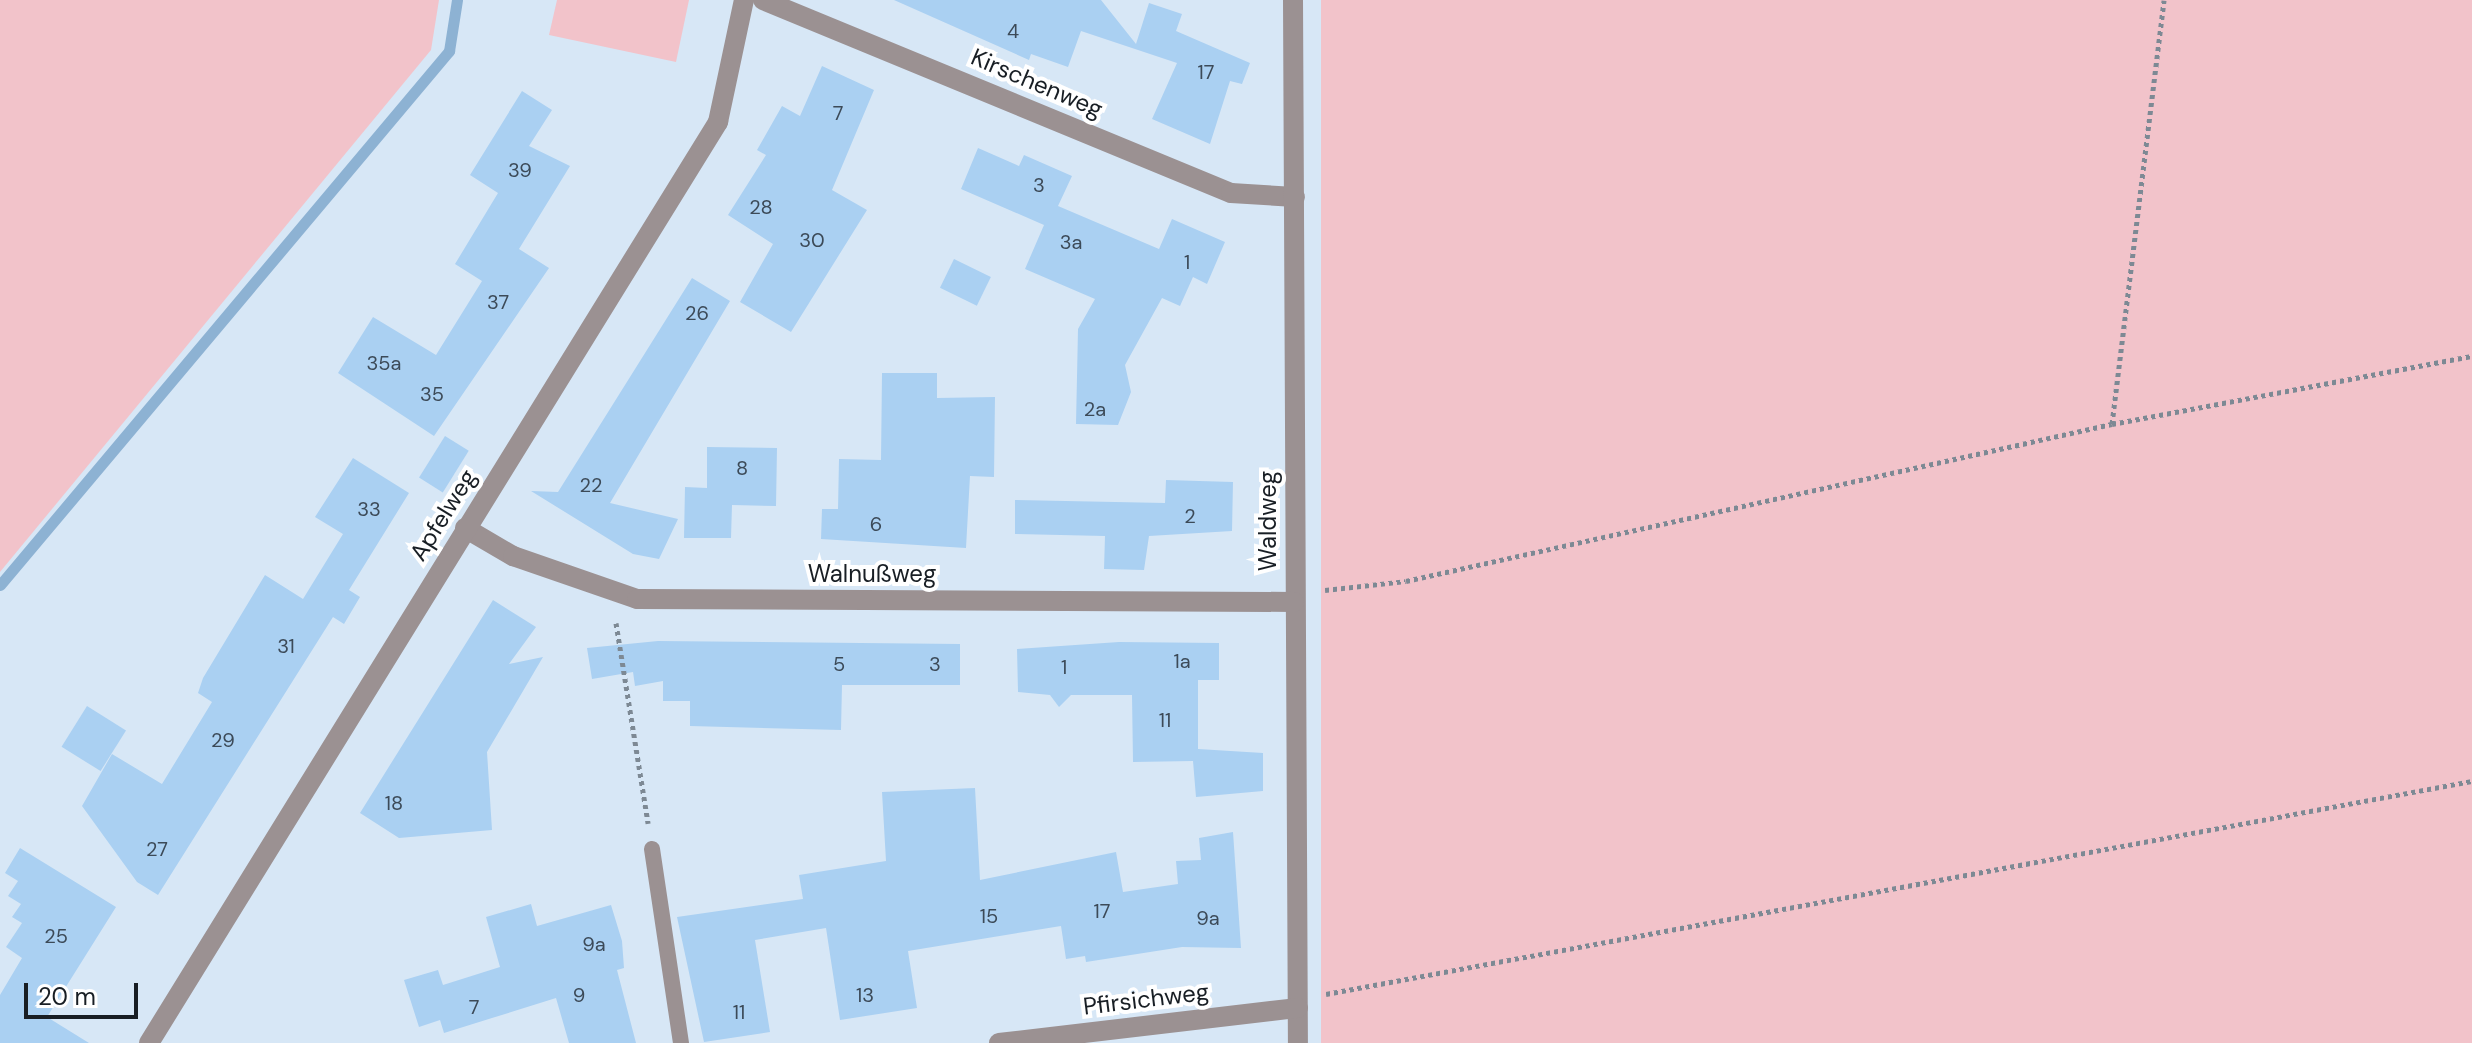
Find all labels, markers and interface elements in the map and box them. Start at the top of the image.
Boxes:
house number: 4 [1007,19,1019,43]
street label: Kirschenweg [967,42,1107,124]
house number: 17 [1198,60,1214,84]
house number: 7 [833,101,843,125]
house number: 39 [508,158,532,182]
house number: 3 [1033,173,1045,197]
house number: 28 [749,195,773,219]
house number: 30 [799,228,825,252]
house number: 3a [1060,230,1082,254]
house number: 1 [1184,250,1190,274]
house number: 37 [487,290,509,314]
house number: 26 [685,301,709,325]
house number: 35a [367,351,401,375]
house number: 35 [420,382,444,406]
house number: 2a [1084,397,1106,421]
house number: 8 [736,456,748,480]
street label: Apfelweg [404,464,482,566]
street label: Waldweg [1254,471,1282,571]
house number: 22 [579,473,603,497]
house number: 33 [357,497,381,521]
house number: 2 [1184,504,1196,528]
house number: 6 [870,512,882,536]
street label: Walnußweg [808,560,936,588]
house number: 31 [277,634,295,658]
house number: 1a [1173,649,1191,673]
house number: 5 [833,652,845,676]
house number: 3 [929,652,941,676]
house number: 1 [1061,655,1067,679]
house number: 11 [1159,708,1171,732]
house number: 29 [211,728,235,752]
house number: 18 [385,791,403,815]
house number: 27 [146,837,168,861]
house number: 17 [1094,899,1110,923]
house number: 15 [980,904,998,928]
house number: 9a [1196,906,1220,930]
house number: 25 [44,924,68,948]
house number: 9a [582,932,606,956]
scale bar [28,967,142,1017]
street label: Pfirsichweg [1081,977,1211,1021]
text: 20 m [38,981,96,1012]
house number: 9 [573,983,585,1007]
house number: 13 [856,983,874,1007]
house number: 7 [469,995,479,1019]
house number: 11 [733,1000,745,1024]

